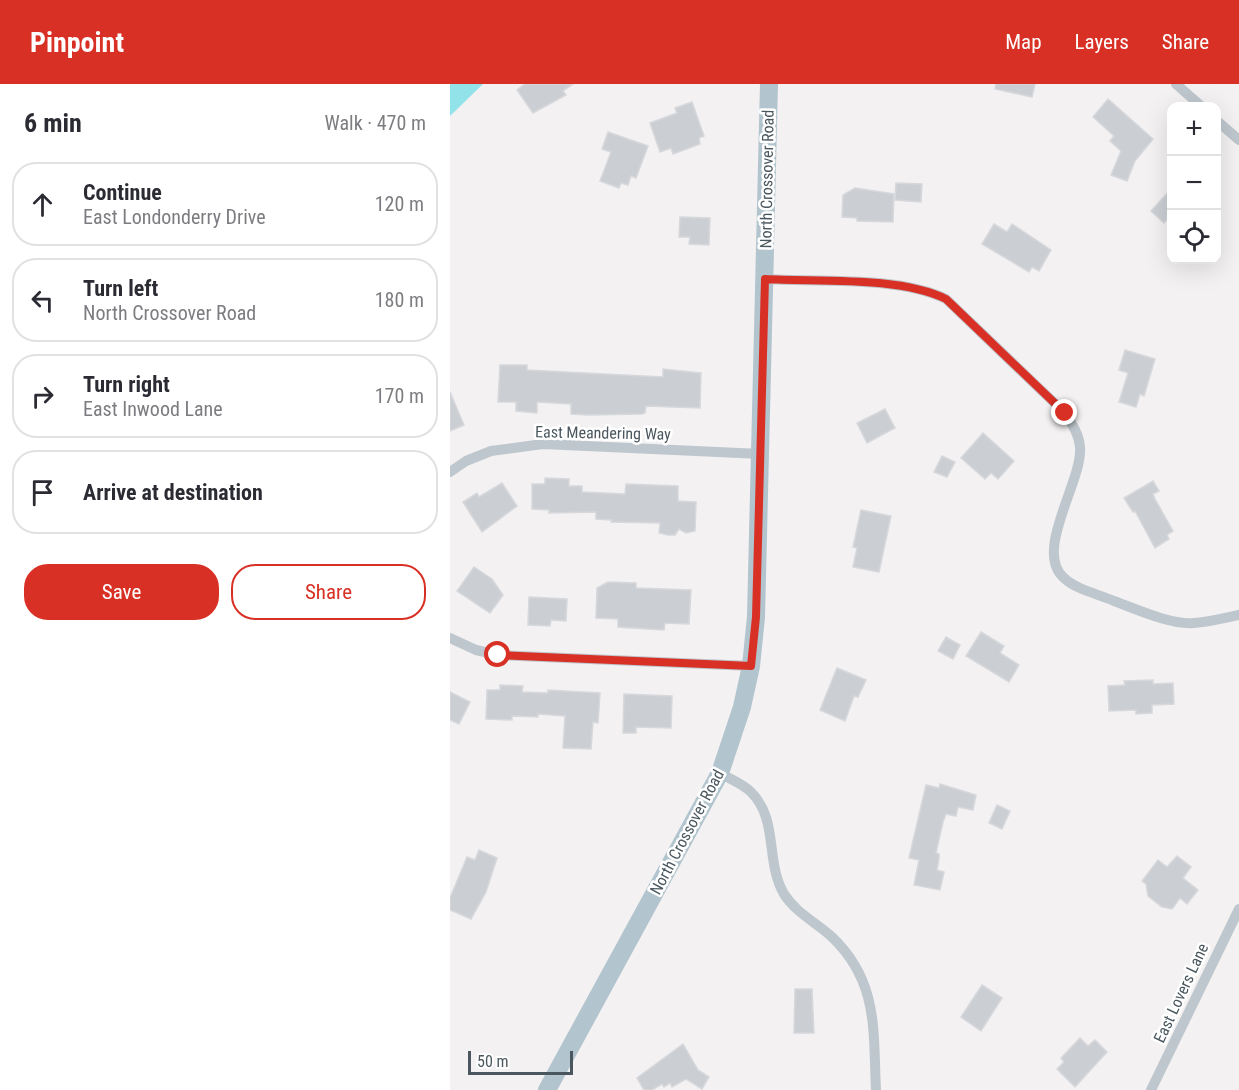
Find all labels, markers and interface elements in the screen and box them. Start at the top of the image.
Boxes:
text: Pinpoint [30,26,124,59]
text: Map [1005,30,1042,54]
text: Layers [1075,30,1129,54]
text: Share [1162,30,1209,54]
map controls [1167,102,1221,264]
button: + [1167,102,1221,156]
text: 6 min [24,108,82,138]
street label: North Crossover Road [756,110,778,248]
text: Walk · 470 m [325,111,426,135]
button: − [1167,156,1221,210]
text: Continue [83,180,162,205]
icon: ahead [26,188,59,221]
text: 120 m [375,192,424,216]
text: East Londonderry Drive [83,205,266,229]
button: locate [1167,210,1221,264]
text: Turn left [83,276,158,301]
icon: left [26,284,59,317]
text: 180 m [375,288,424,312]
text: North Crossover Road [83,301,256,325]
text: Turn right [83,372,170,397]
icon: right [26,380,59,413]
text: 170 m [375,384,424,408]
text: East Inwood Lane [83,397,223,421]
route end [1051,399,1077,425]
street label: East Meandering Way [535,422,671,444]
icon: arrive [26,476,59,509]
text: Arrive at destination [83,480,263,505]
button: Save [24,564,219,620]
button: Share [231,564,426,620]
route start [484,641,510,667]
street label: North Crossover Road [646,766,728,898]
street label: East Lovers Lane [1150,940,1212,1046]
scale bar [468,1048,573,1076]
text: 50 m [477,1052,509,1071]

